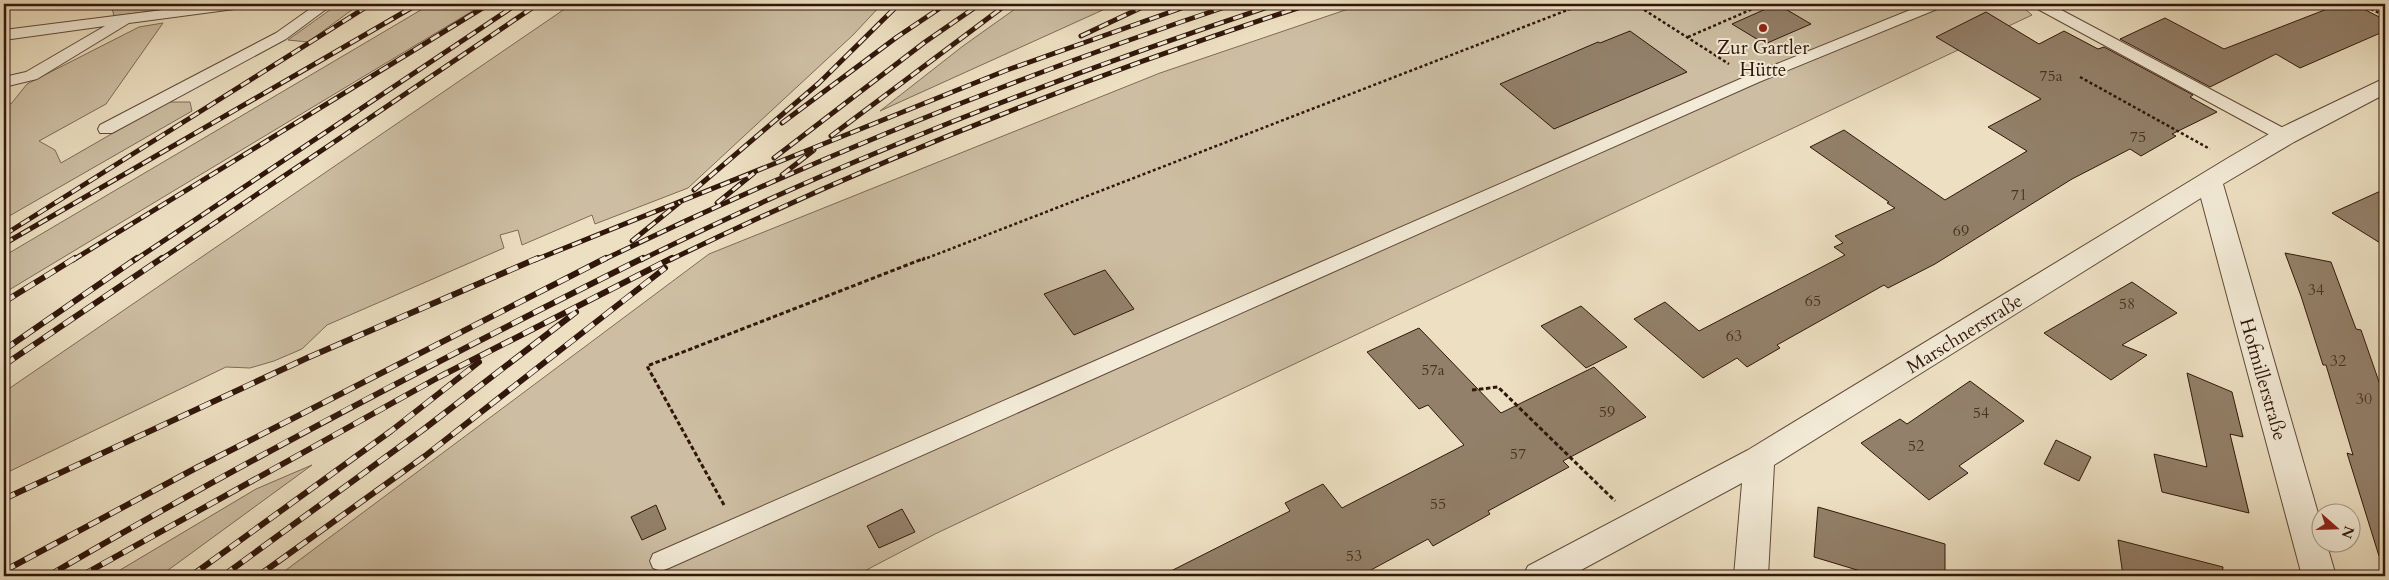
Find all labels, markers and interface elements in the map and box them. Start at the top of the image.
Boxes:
marker: Zur Gartler Hütte [1757,22,1769,34]
place label: Zur Gartler Hütte [1717,35,1809,83]
house number: 75a [2039,65,2063,87]
house number: 75 [2130,126,2146,148]
house number: 71 [2011,184,2027,206]
house number: 69 [1953,220,1969,242]
house number: 34 [2308,279,2324,301]
street label: Marschnerstraße [1902,288,2028,380]
house number: 65 [1805,290,1821,312]
house number: 58 [2119,293,2135,315]
street label: Hofmillerstraße [2233,315,2293,443]
house number: 63 [1726,325,1742,347]
house number: 32 [2330,350,2346,372]
house number: 57a [1421,359,1445,381]
house number: 30 [2356,388,2372,410]
house number: 59 [1599,401,1615,423]
house number: 54 [1973,402,1989,424]
house number: 52 [1908,435,1924,457]
house number: 57 [1510,443,1526,465]
house number: 55 [1430,493,1446,515]
north arrow [2312,502,2362,552]
text: N [2337,523,2359,541]
house number: 53 [1346,545,1362,567]

